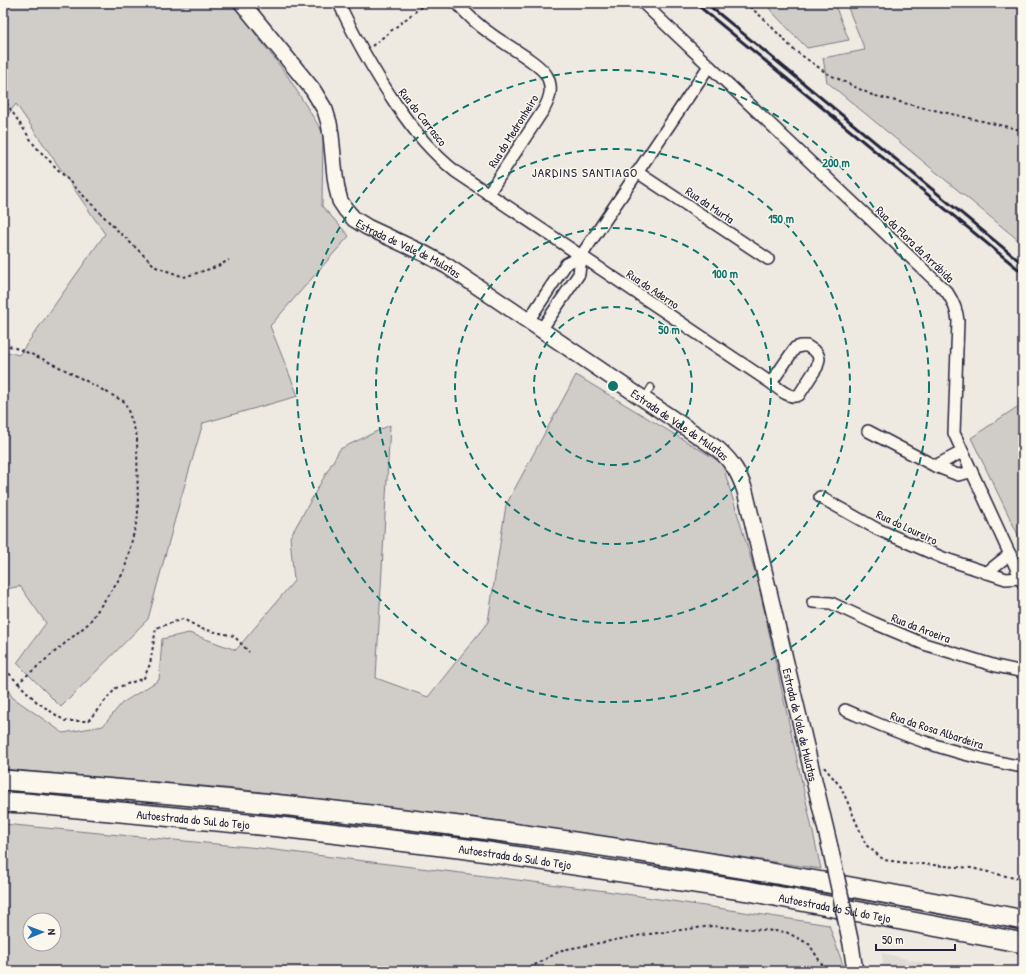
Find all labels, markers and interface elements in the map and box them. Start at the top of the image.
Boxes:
street label: Rua do Carrasco [395,84,451,150]
street label: Rua do Medronheiro [484,91,542,171]
text: 200 m [822,154,850,171]
district label: JARDINS SANTIAGO [532,163,638,181]
street label: Rua da Murta [682,183,738,228]
street label: Rua da Flora da Arrábida [872,202,958,286]
text: 150 m [768,210,794,227]
street label: Estrada de Vale de Mulatas [353,214,465,282]
street label: Rua do Aderno [623,265,683,313]
text: 100 m [712,265,738,282]
text: 50 m [658,321,680,338]
centre of rings [606,379,620,393]
street label: Estrada de Vale de Mulatas [628,384,734,464]
street label: Rua do Loureiro [874,505,940,549]
street label: Rua da Aroeira [889,609,953,647]
street label: Estrada de Vale de Mulatas [779,666,823,783]
street label: Rua da Rosa Albardeira [888,707,986,753]
street label: Autoestrada do Sul do Tejo [136,805,251,833]
street label: Autoestrada do Sul do Tejo [458,840,573,873]
street label: Autoestrada do Sul do Tejo [777,888,893,926]
north arrow [22,912,62,952]
scale bar [876,926,955,952]
text: N [45,929,59,935]
text: 50 m [882,931,903,948]

